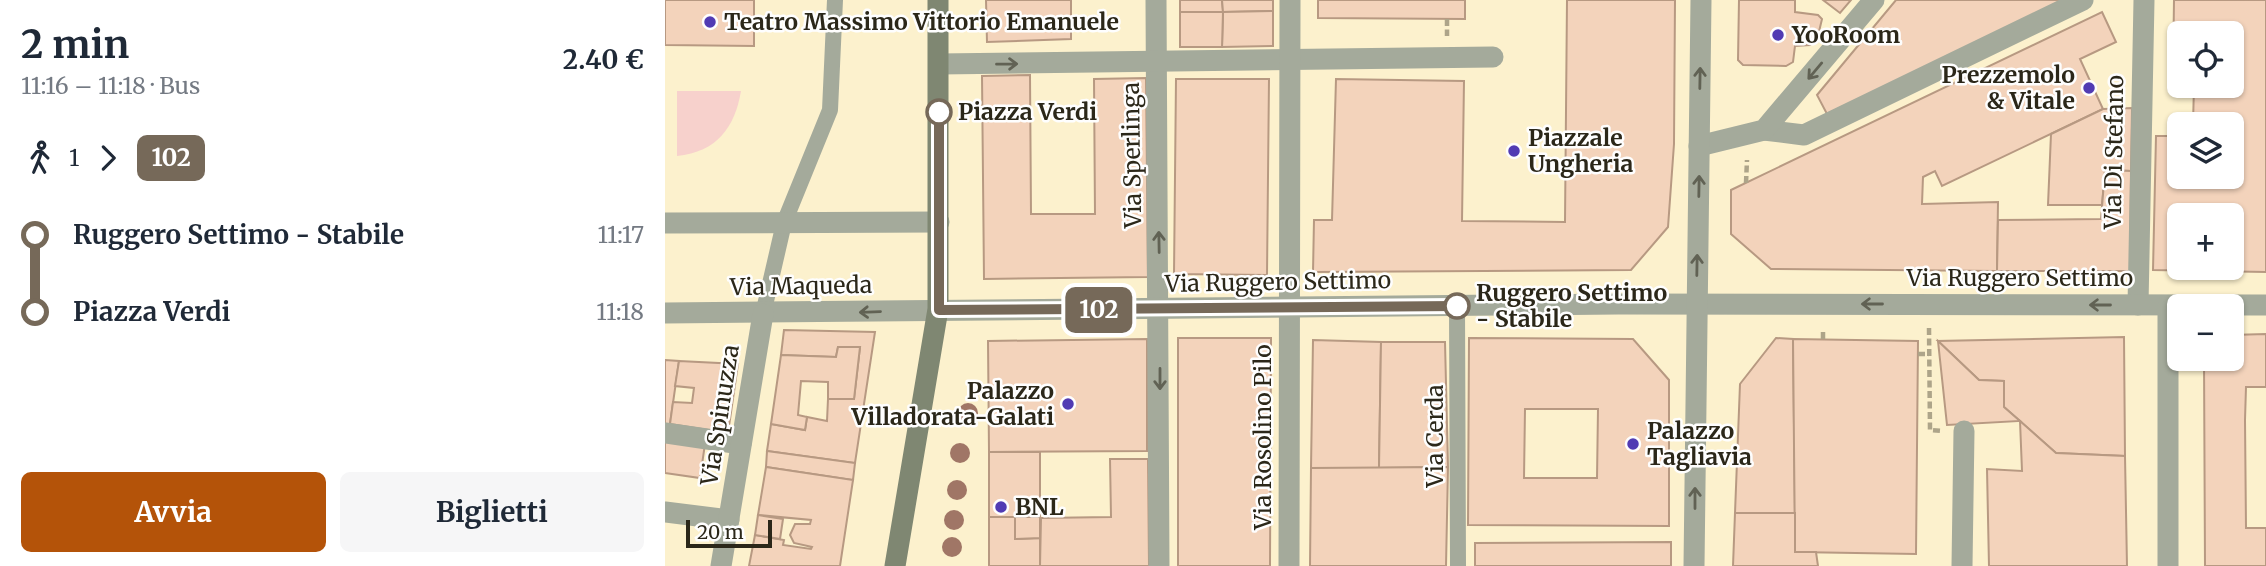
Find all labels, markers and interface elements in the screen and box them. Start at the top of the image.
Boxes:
place label: Teatro Massimo Vittorio Emanuele [724,7,1119,36]
marker: Teatro Massimo Vittorio Emanuele [702,14,718,30]
place label: YooRoom [1791,20,1900,49]
text: 2 min [21,21,129,68]
map controls [2167,21,2244,371]
button: locate [2167,21,2244,98]
marker: YooRoom [1770,27,1786,43]
text: 2.40 € [563,43,644,76]
one-way arrow [995,57,1018,71]
place label: Prezzemolo & Vitale [1941,60,2075,115]
one-way arrow [1807,62,1823,80]
one-way arrow [1693,67,1707,90]
text: 11:16 – 11:18 · Bus [21,71,200,100]
street label: Via Di Stefano [2098,75,2129,230]
marker: Prezzemolo & Vitale [2081,80,2097,96]
street label: Via Sperlinga [1116,82,1147,229]
place label: Piazza Verdi [958,97,1097,126]
marker: Piazza Verdi [926,99,952,125]
button: layers [2167,112,2244,189]
place label: Piazzale Ungheria [1528,123,1633,178]
icon: walk [21,139,59,177]
icon: forward [89,139,127,177]
text: 102 [151,142,191,173]
text: 1 [69,143,79,172]
marker: Piazzale Ungheria [1506,143,1522,159]
one-way arrow [1692,175,1705,198]
button: + [2167,203,2244,280]
text: Ruggero Settimo - Stabile [73,218,404,251]
text: 11:17 [597,220,644,249]
one-way arrow [1152,231,1166,254]
one-way arrow [1690,254,1704,277]
street label: Via Ruggero Settimo [1906,263,2133,292]
street label: Via Ruggero Settimo [1164,265,1391,298]
street label: Via Maqueda [729,270,872,301]
place label: Ruggero Settimo - Stabile [1476,278,1667,333]
line badge: 102 [1059,287,1139,333]
marker: Ruggero Settimo - Stabile [1444,293,1470,319]
text: 102 [1079,294,1119,325]
button: − [2167,294,2244,371]
text: Piazza Verdi [73,295,230,328]
text: 11:18 [596,297,644,326]
one-way arrow [1861,297,1884,310]
one-way arrow [2089,298,2112,312]
one-way arrow [859,306,882,319]
street label: Via Spinuzza [694,342,745,488]
street label: Via Rosolino Pilo [1248,344,1277,531]
one-way arrow [1153,367,1166,390]
place label: Palazzo Villadorata-Galati [851,376,1054,431]
street label: Via Cerda [1420,384,1449,489]
marker: Palazzo Villadorata-Galati [1060,396,1076,412]
place label: Palazzo Tagliavia [1647,416,1752,471]
marker: Palazzo Tagliavia [1625,436,1641,452]
button: Avvia [21,472,326,552]
button: Biglietti [340,472,644,552]
one-way arrow [1688,487,1701,510]
place label: BNL [1015,492,1064,521]
marker: BNL [993,499,1009,515]
scale bar [686,517,772,549]
text: 20 m [697,520,744,544]

